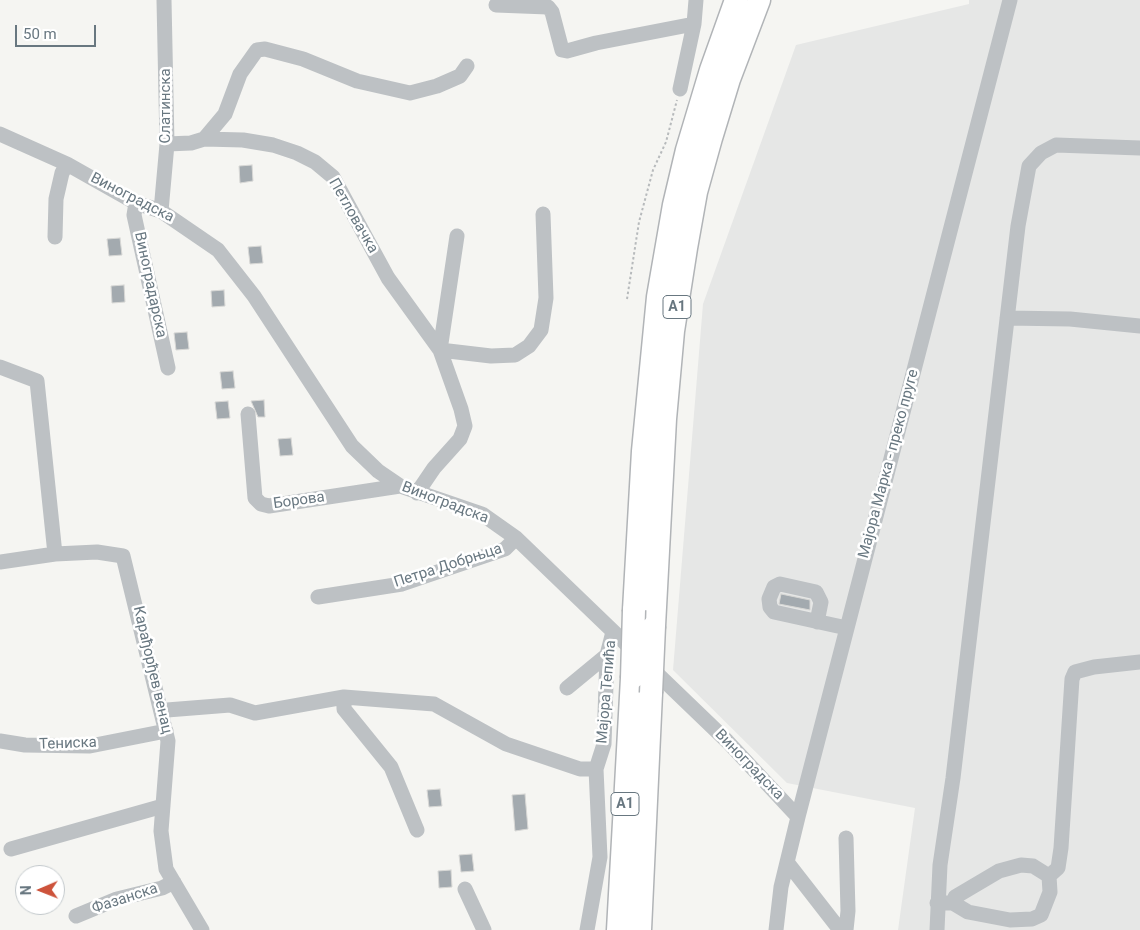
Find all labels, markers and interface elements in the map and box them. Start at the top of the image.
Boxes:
scale bar [18,15,99,47]
text: 50 m [23,25,57,43]
street label: Слатинска [157,68,175,144]
street label: Виноградска [87,169,177,227]
street label: Петловачка [324,175,382,257]
street label: Виноградарска [130,230,170,340]
road number: A1 [663,296,691,318]
street label: Мајора Марка - преко пруге [855,368,923,560]
street label: Виноградска [399,478,491,528]
street label: Борова [272,488,326,514]
street label: Петра Добрњца [392,540,504,592]
street label: Карађорђев венац [129,604,175,736]
street label: Мајора Тепића [594,639,620,745]
street label: Виноградска [711,726,787,804]
street label: Тениска [39,734,97,754]
road number: A1 [611,792,639,816]
north arrow [15,865,65,915]
street label: Фазанска [90,880,160,918]
text: N [18,885,34,895]

